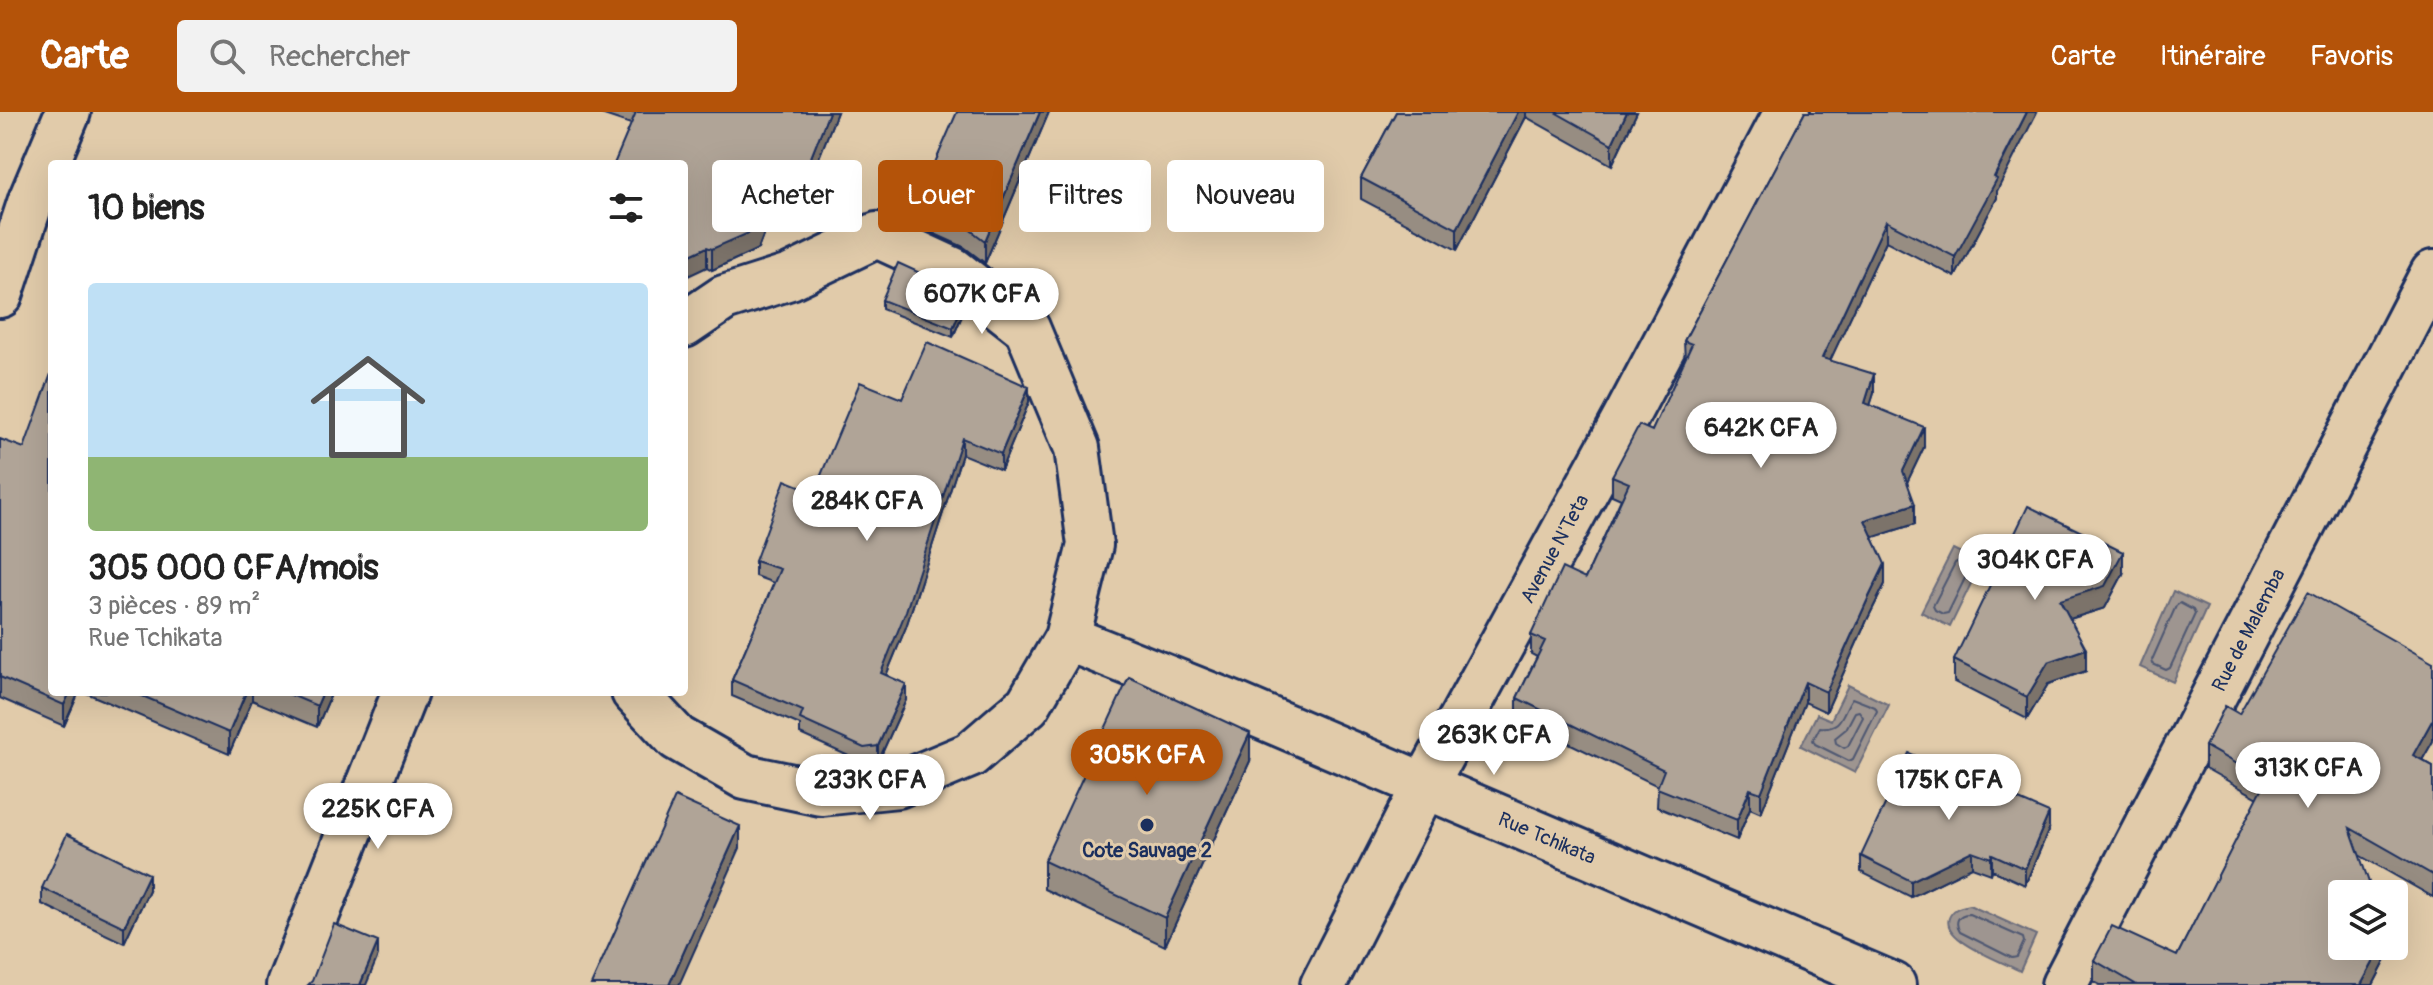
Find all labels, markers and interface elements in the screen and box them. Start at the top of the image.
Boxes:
search box [177,20,737,92]
text: Carte [40,32,129,80]
icon: search [205,34,249,78]
text: Rechercher [269,38,411,75]
text: Carte [2050,39,2116,74]
text: Itinéraire [2160,39,2266,74]
text: Favoris [2310,39,2393,74]
chip: Acheter [712,160,862,232]
chip: Louer [878,160,1003,232]
chip: Filtres [1019,160,1151,232]
chip: Nouveau [1167,160,1324,232]
icon: filters [604,186,648,230]
text: 10 biens [88,187,204,230]
pin: 607K CFA [899,268,1065,336]
text: 607K CFA [924,278,1040,310]
icon: home [296,335,440,479]
pin: 642K CFA [1678,402,1844,470]
text: 642K CFA [1704,412,1818,444]
pin: 284K CFA [784,475,950,543]
text: 284K CFA [811,485,923,517]
street label: Avenue N'Teta [1515,490,1595,608]
pin: 304K CFA [1952,534,2118,602]
text: 304K CFA [1976,544,2094,576]
text: 305 000 CFA/mois [88,547,378,590]
street label: Rue de Malemba [2206,564,2291,696]
text: 3 pièces · 89 m² [88,590,260,622]
text: Rue Tchikata [88,622,222,654]
pin: 263K CFA [1411,709,1577,777]
text: 263K CFA [1437,719,1551,751]
pin: 305K CFA [1064,729,1230,797]
text: 305K CFA [1089,739,1205,771]
pin: 313K CFA [2225,742,2391,810]
text: 313K CFA [2253,752,2363,784]
pin: 233K CFA [787,754,953,822]
pin: 175K CFA [1866,754,2032,822]
text: 233K CFA [814,764,926,796]
text: 175K CFA [1895,764,2003,796]
pin: 225K CFA [295,783,461,851]
text: 225K CFA [321,793,435,825]
street label: Rue Tchikata [1494,806,1599,870]
marker: Cote Sauvage 2 [1138,816,1156,834]
place label: Cote Sauvage 2 [1082,838,1212,863]
map controls [2328,880,2408,960]
button: layers [2328,880,2408,960]

